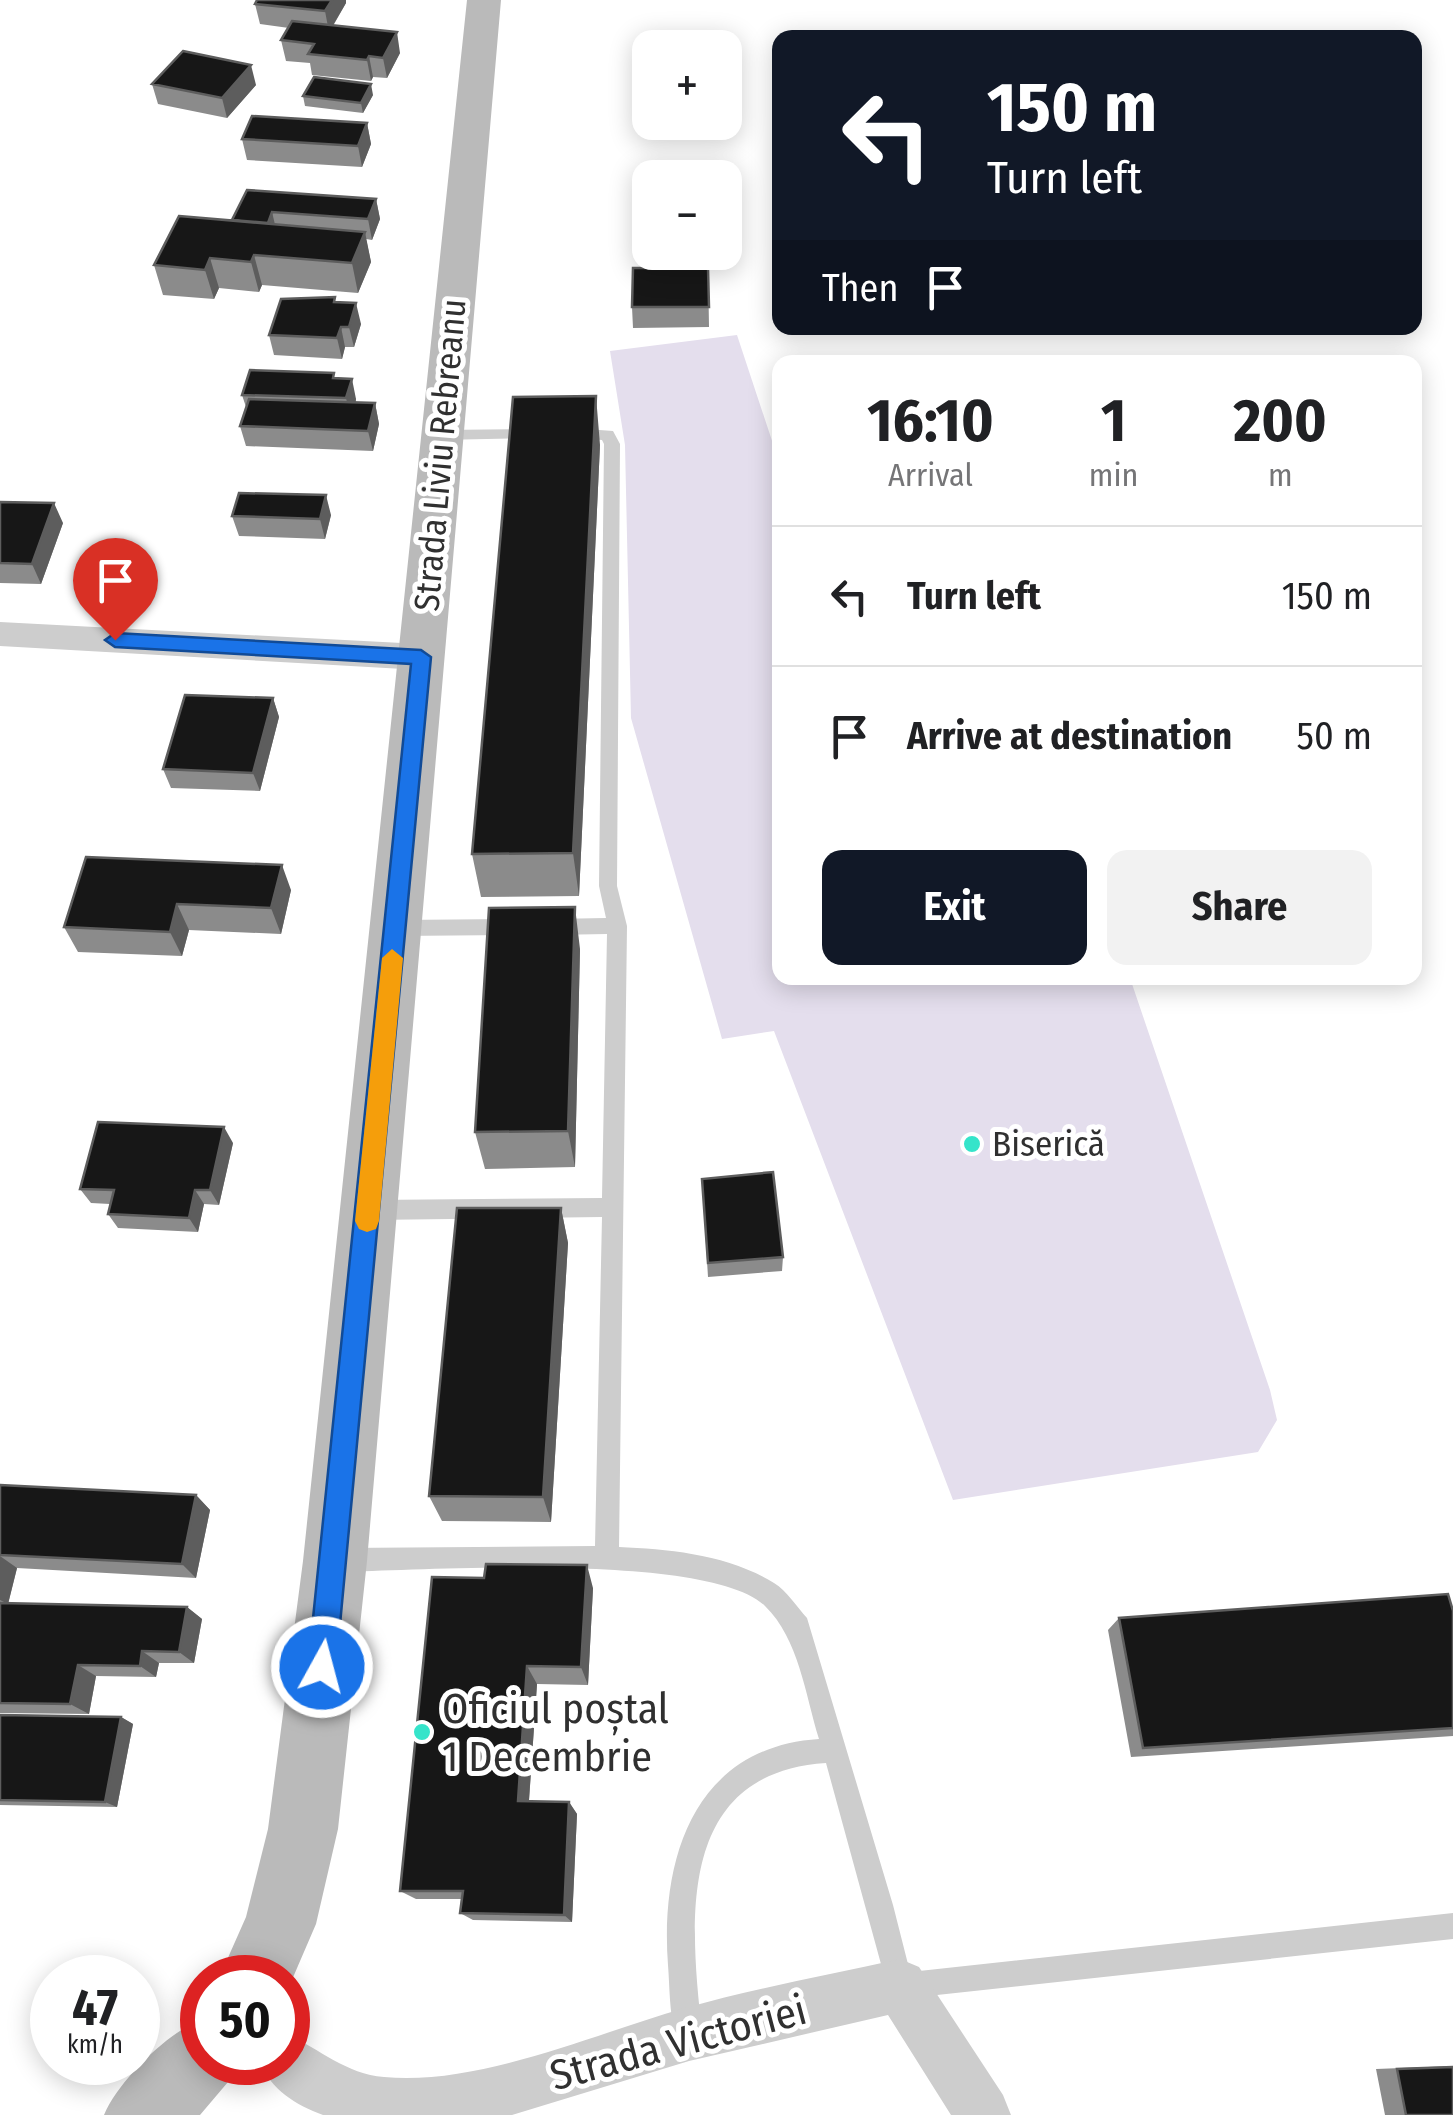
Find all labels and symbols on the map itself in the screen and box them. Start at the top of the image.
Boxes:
street label: Strada Liviu Rebreanu [405,297,475,613]
pin [73,538,158,641]
place label: Biserică [992,1123,1105,1165]
marker: Biserică [961,1133,983,1155]
position arrow [270,1615,374,1719]
place label: Oficiul poștal 1 Decembrie [442,1684,669,1782]
marker: Oficiul poștal 1 Decembrie [411,1721,433,1743]
speed limit sign: 50 [180,1955,310,2085]
street label: Strada Victoriei [545,1985,812,2101]

